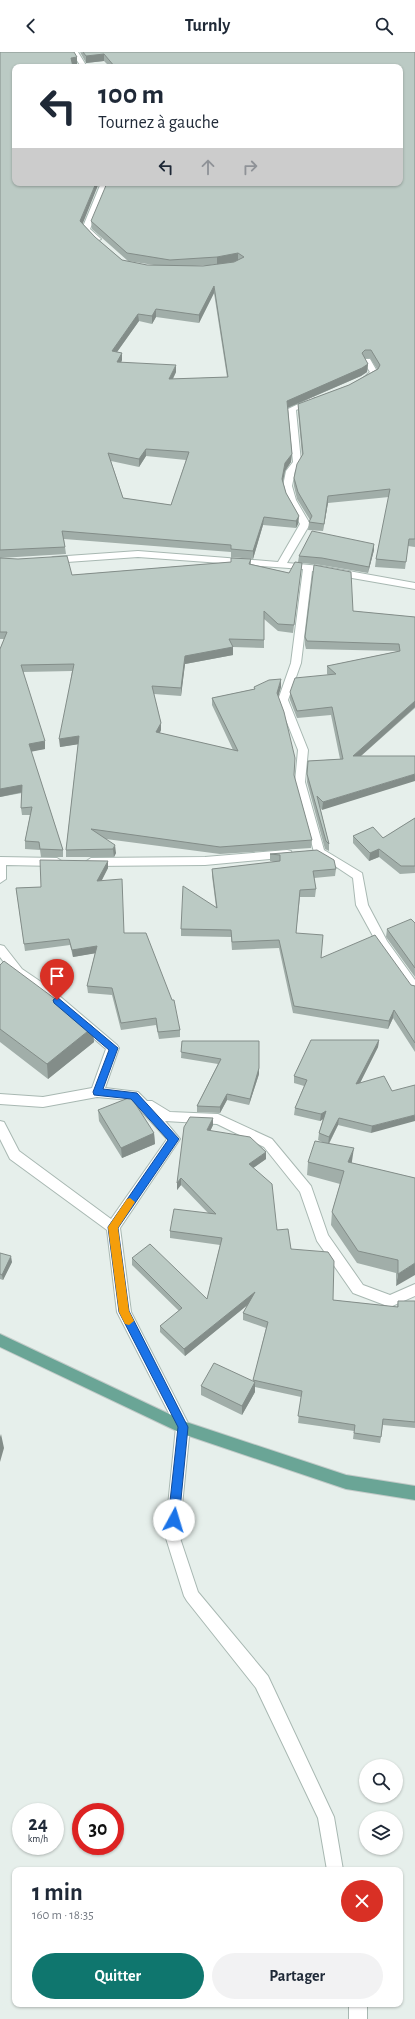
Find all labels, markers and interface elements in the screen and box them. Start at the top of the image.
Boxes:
icon: back [20,15,42,37]
icon: search [373,15,395,37]
text: Turnly [185,17,230,35]
icon: left [32,80,84,132]
text: 100 m [98,81,164,109]
text: Tournez à gauche [98,114,219,132]
icon: left [155,156,177,178]
icon: ahead [197,156,219,178]
icon: right [239,156,261,178]
pin [40,959,74,1000]
icon: arrive [46,965,68,987]
position arrow [153,1499,195,1541]
map controls [359,1759,403,1855]
button: search [359,1759,403,1803]
speed limit sign: 30 [72,1803,124,1855]
button: layers [359,1811,403,1855]
text: 24 [28,1814,48,1834]
text: km/h [28,1834,48,1844]
button: close [341,1880,383,1922]
text: 1 min [32,1881,83,1905]
text: 160 m · 18:35 [32,1909,94,1922]
button: Quitter [32,1953,204,1999]
button: Partager [212,1953,383,1999]

